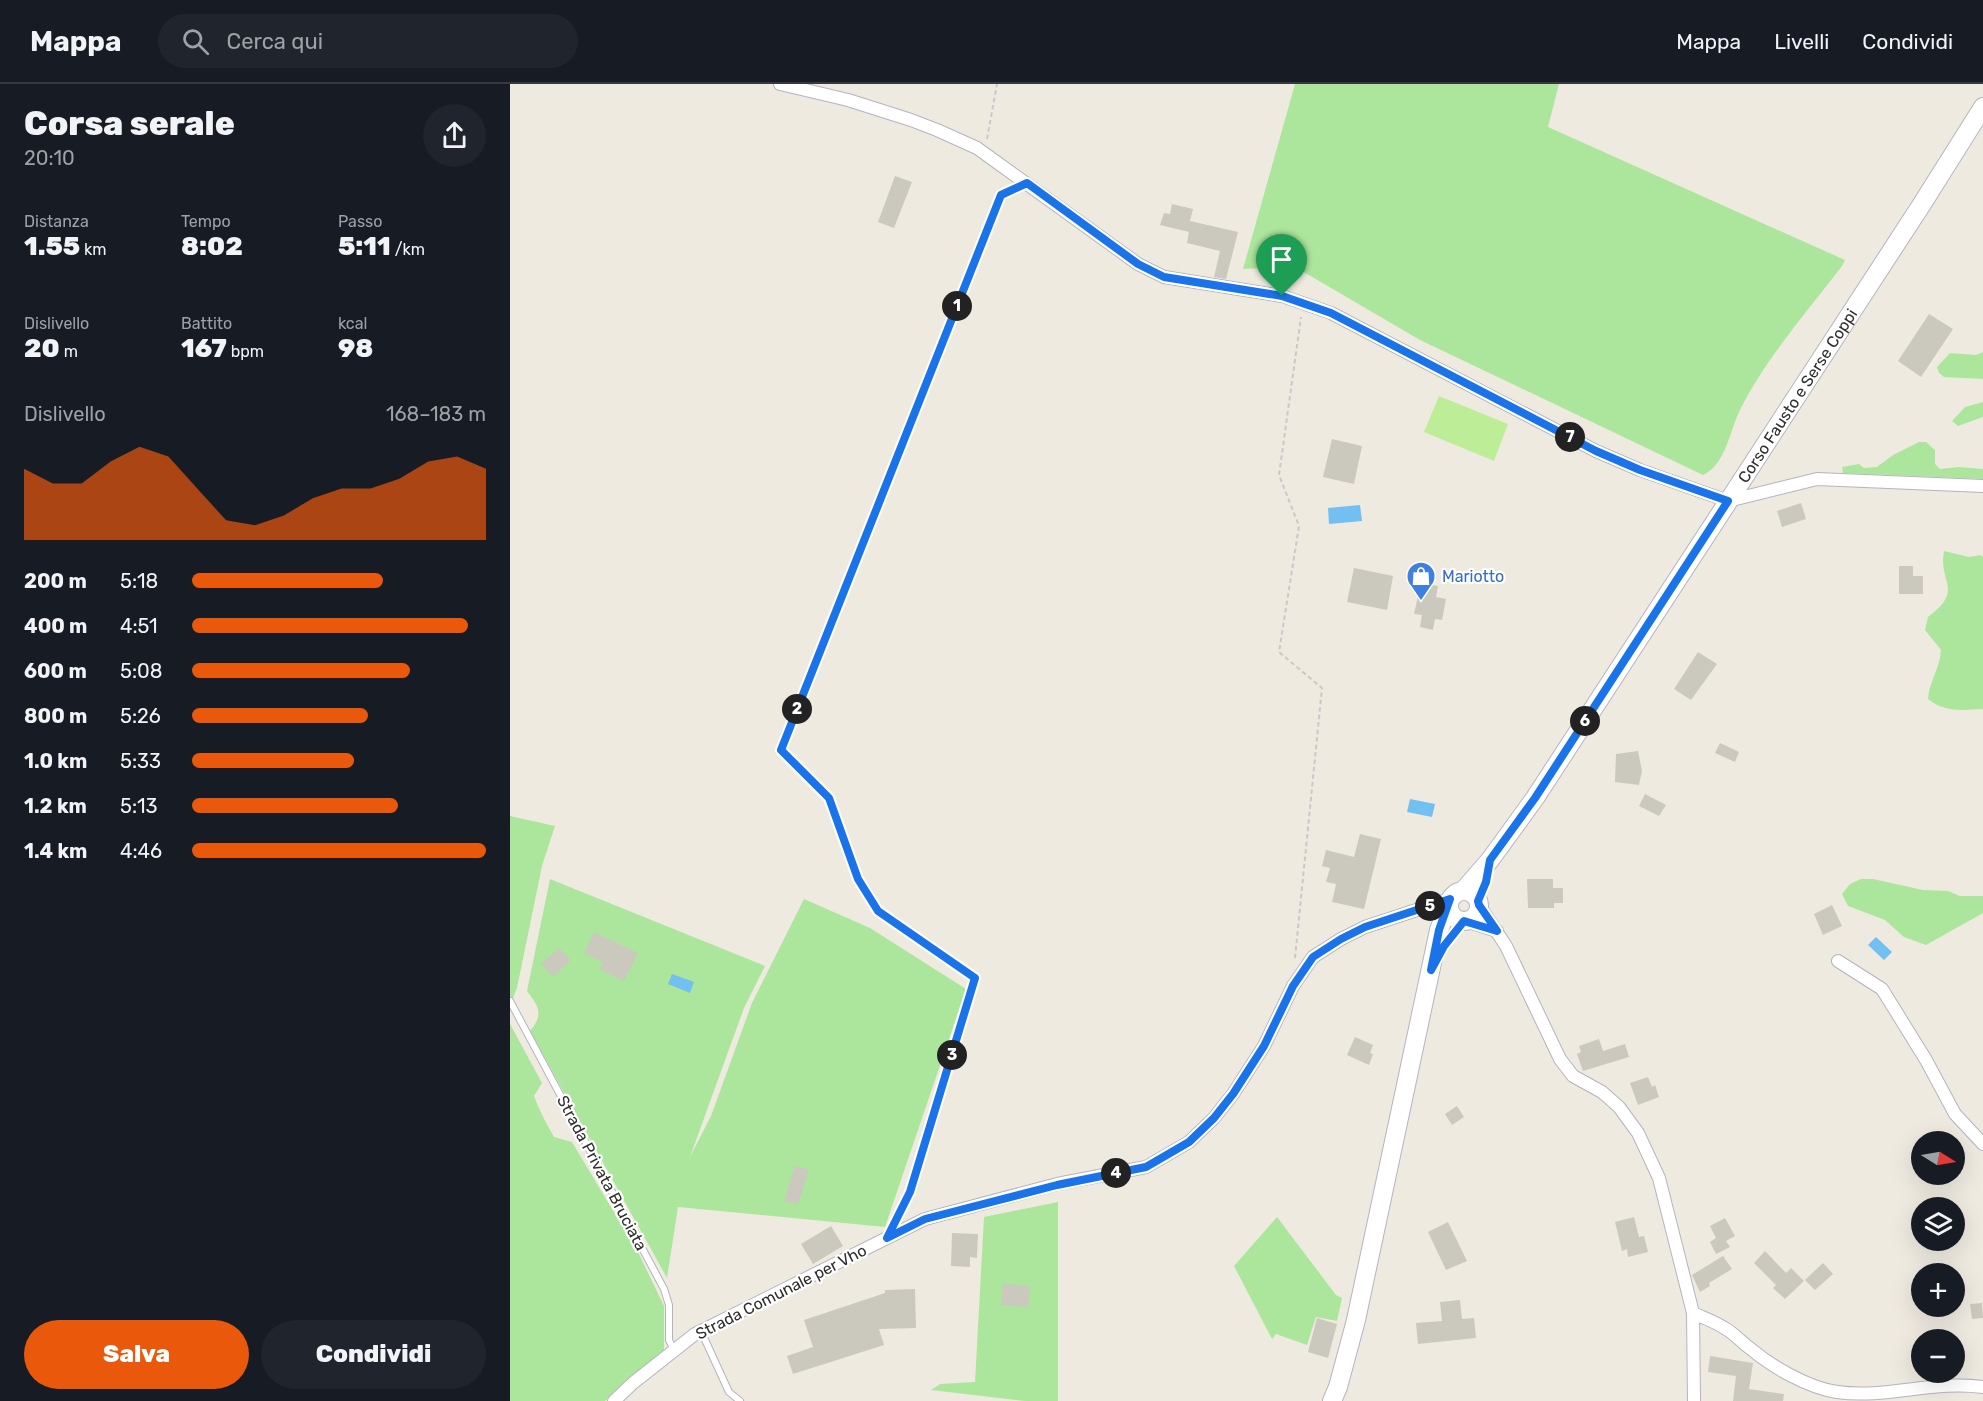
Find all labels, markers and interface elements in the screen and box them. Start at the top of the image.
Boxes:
search box [158,14,578,68]
text: Mappa [30,25,122,58]
icon: search [179,25,212,58]
text: Cerca qui [227,28,323,55]
text: Mappa [1676,29,1741,54]
text: Livelli [1774,29,1829,54]
text: Condividi [1862,29,1953,54]
text: Corsa serale [24,104,235,143]
button: share [423,104,486,167]
text: 20:10 [24,146,75,170]
text: Distanza [24,212,89,231]
text: Tempo [181,212,231,231]
text: Passo [338,212,382,231]
text: 1.55 [24,231,80,262]
text: 8:02 [181,231,243,262]
text: 5:11 [338,231,391,262]
pin [1256,234,1307,296]
text: km [80,240,107,259]
text: /km [391,240,425,259]
icon: arrive [1265,243,1298,276]
pin: 1 [942,291,972,321]
text: 1 [953,296,961,315]
street label: Corso Fausto e Serse Coppi [1734,305,1861,486]
text: Dislivello [24,314,89,333]
text: Battito [181,314,232,333]
text: kcal [338,314,367,333]
text: 20 [24,333,60,364]
text: 167 [181,333,227,364]
text: 98 [338,333,373,364]
text: m [60,342,78,361]
text: bpm [227,342,264,361]
text: Dislivello [24,402,106,426]
text: 168–183 m [386,402,486,426]
pin: 7 [1555,422,1585,452]
text: 7 [1565,427,1575,446]
shop icon: Mariotto [1405,560,1437,602]
place label: Mariotto [1442,567,1504,586]
text: 200 m [24,569,87,593]
text: 5:18 [120,569,158,593]
text: 400 m [24,614,87,638]
text: 4:51 [120,614,158,638]
text: 600 m [24,659,87,683]
text: 5:08 [120,659,162,683]
pin: 2 [782,694,812,724]
text: 2 [792,699,802,718]
text: 800 m [24,704,87,728]
text: 5:26 [120,704,161,728]
pin: 6 [1570,706,1600,736]
text: 6 [1580,711,1590,730]
text: 1.0 km [24,749,87,773]
text: 5:33 [120,749,161,773]
text: 1.2 km [24,794,87,818]
text: 5:13 [120,794,158,818]
text: 1.4 km [24,839,87,863]
text: 4:46 [120,839,162,863]
pin: 5 [1415,891,1445,921]
text: 5 [1425,896,1435,915]
pin: 3 [937,1040,967,1070]
text: 3 [947,1045,957,1064]
street label: Strada Privata Bruciata [553,1092,651,1254]
north arrow [1911,1131,1965,1185]
map controls [1911,1131,1965,1383]
pin: 4 [1101,1158,1131,1188]
text: 4 [1111,1163,1121,1182]
button: layers [1911,1197,1965,1251]
street label: Strada Comunale per Vho [692,1241,870,1343]
button: + [1911,1263,1965,1317]
button: Salva [24,1320,249,1389]
button: Condividi [261,1320,486,1389]
button: − [1911,1329,1965,1383]

